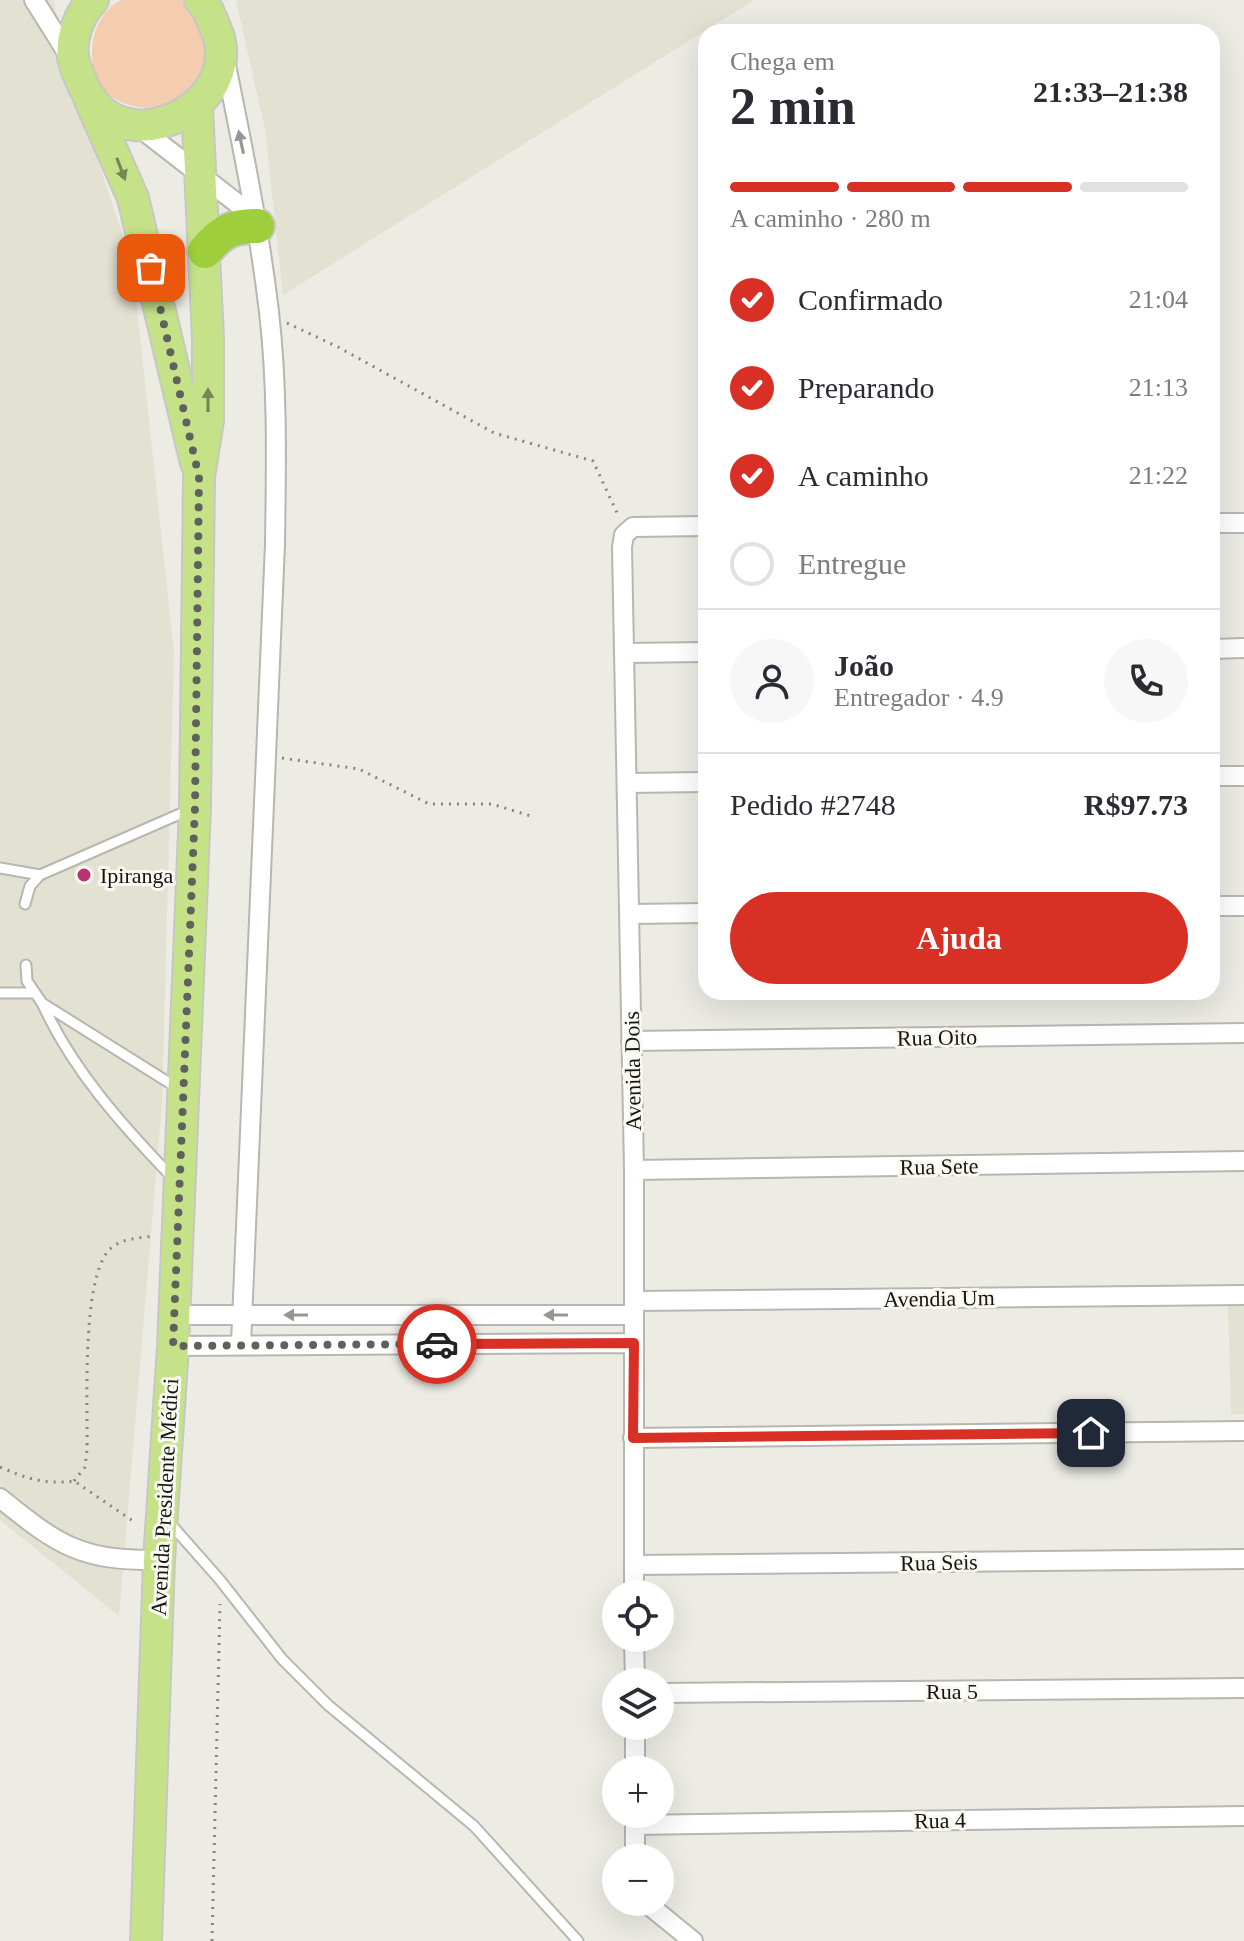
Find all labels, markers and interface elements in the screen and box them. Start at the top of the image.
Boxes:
text: Chega em [730,47,835,76]
text: 21:33–21:38 [1033,75,1188,108]
text: 2 min [730,78,856,135]
one-way arrow [235,129,247,154]
one-way arrow [115,157,128,181]
text: A caminho · 280 m [730,204,931,233]
pin [117,234,185,302]
icon: bag [129,246,173,290]
icon: check [730,278,774,322]
text: Confirmado [798,283,943,316]
text: 21:04 [1129,285,1188,314]
icon: check [730,366,774,410]
text: Preparando [798,371,935,404]
text: 21:13 [1129,373,1188,402]
one-way arrow [202,387,214,412]
icon: check [730,454,774,498]
text: A caminho [798,459,929,492]
text: 21:22 [1129,461,1188,490]
text: Entregue [798,547,906,580]
button: person [730,639,814,723]
button: phone [1104,639,1188,723]
text: João [834,649,894,682]
text: Entregador · 4.9 [834,683,1004,712]
text: Pedido #2748 [730,788,896,821]
text: R$97.73 [1084,788,1188,821]
place label: Ipiranga [100,863,174,888]
marker: Ipiranga [75,866,93,884]
button: Ajuda [730,892,1188,984]
street label: Avenida Dois [619,1011,646,1131]
street label: Rua Oito [897,1024,977,1051]
street label: Rua Sete [899,1153,979,1180]
street label: Avendia Um [883,1285,995,1312]
courier [397,1304,477,1384]
one-way arrow [283,1309,308,1321]
one-way arrow [543,1309,568,1321]
icon: car [415,1322,459,1366]
street label: Avenida Presidente Médici [146,1378,183,1616]
pin [1057,1399,1125,1467]
icon: home [1069,1411,1113,1455]
street label: Rua Seis [900,1549,978,1576]
map controls [602,1580,674,1916]
button: locate [602,1580,674,1652]
button: layers [602,1668,674,1740]
street label: Rua 5 [926,1679,978,1704]
button: + [602,1756,674,1828]
street label: Rua 4 [914,1808,966,1833]
button: − [602,1844,674,1916]

